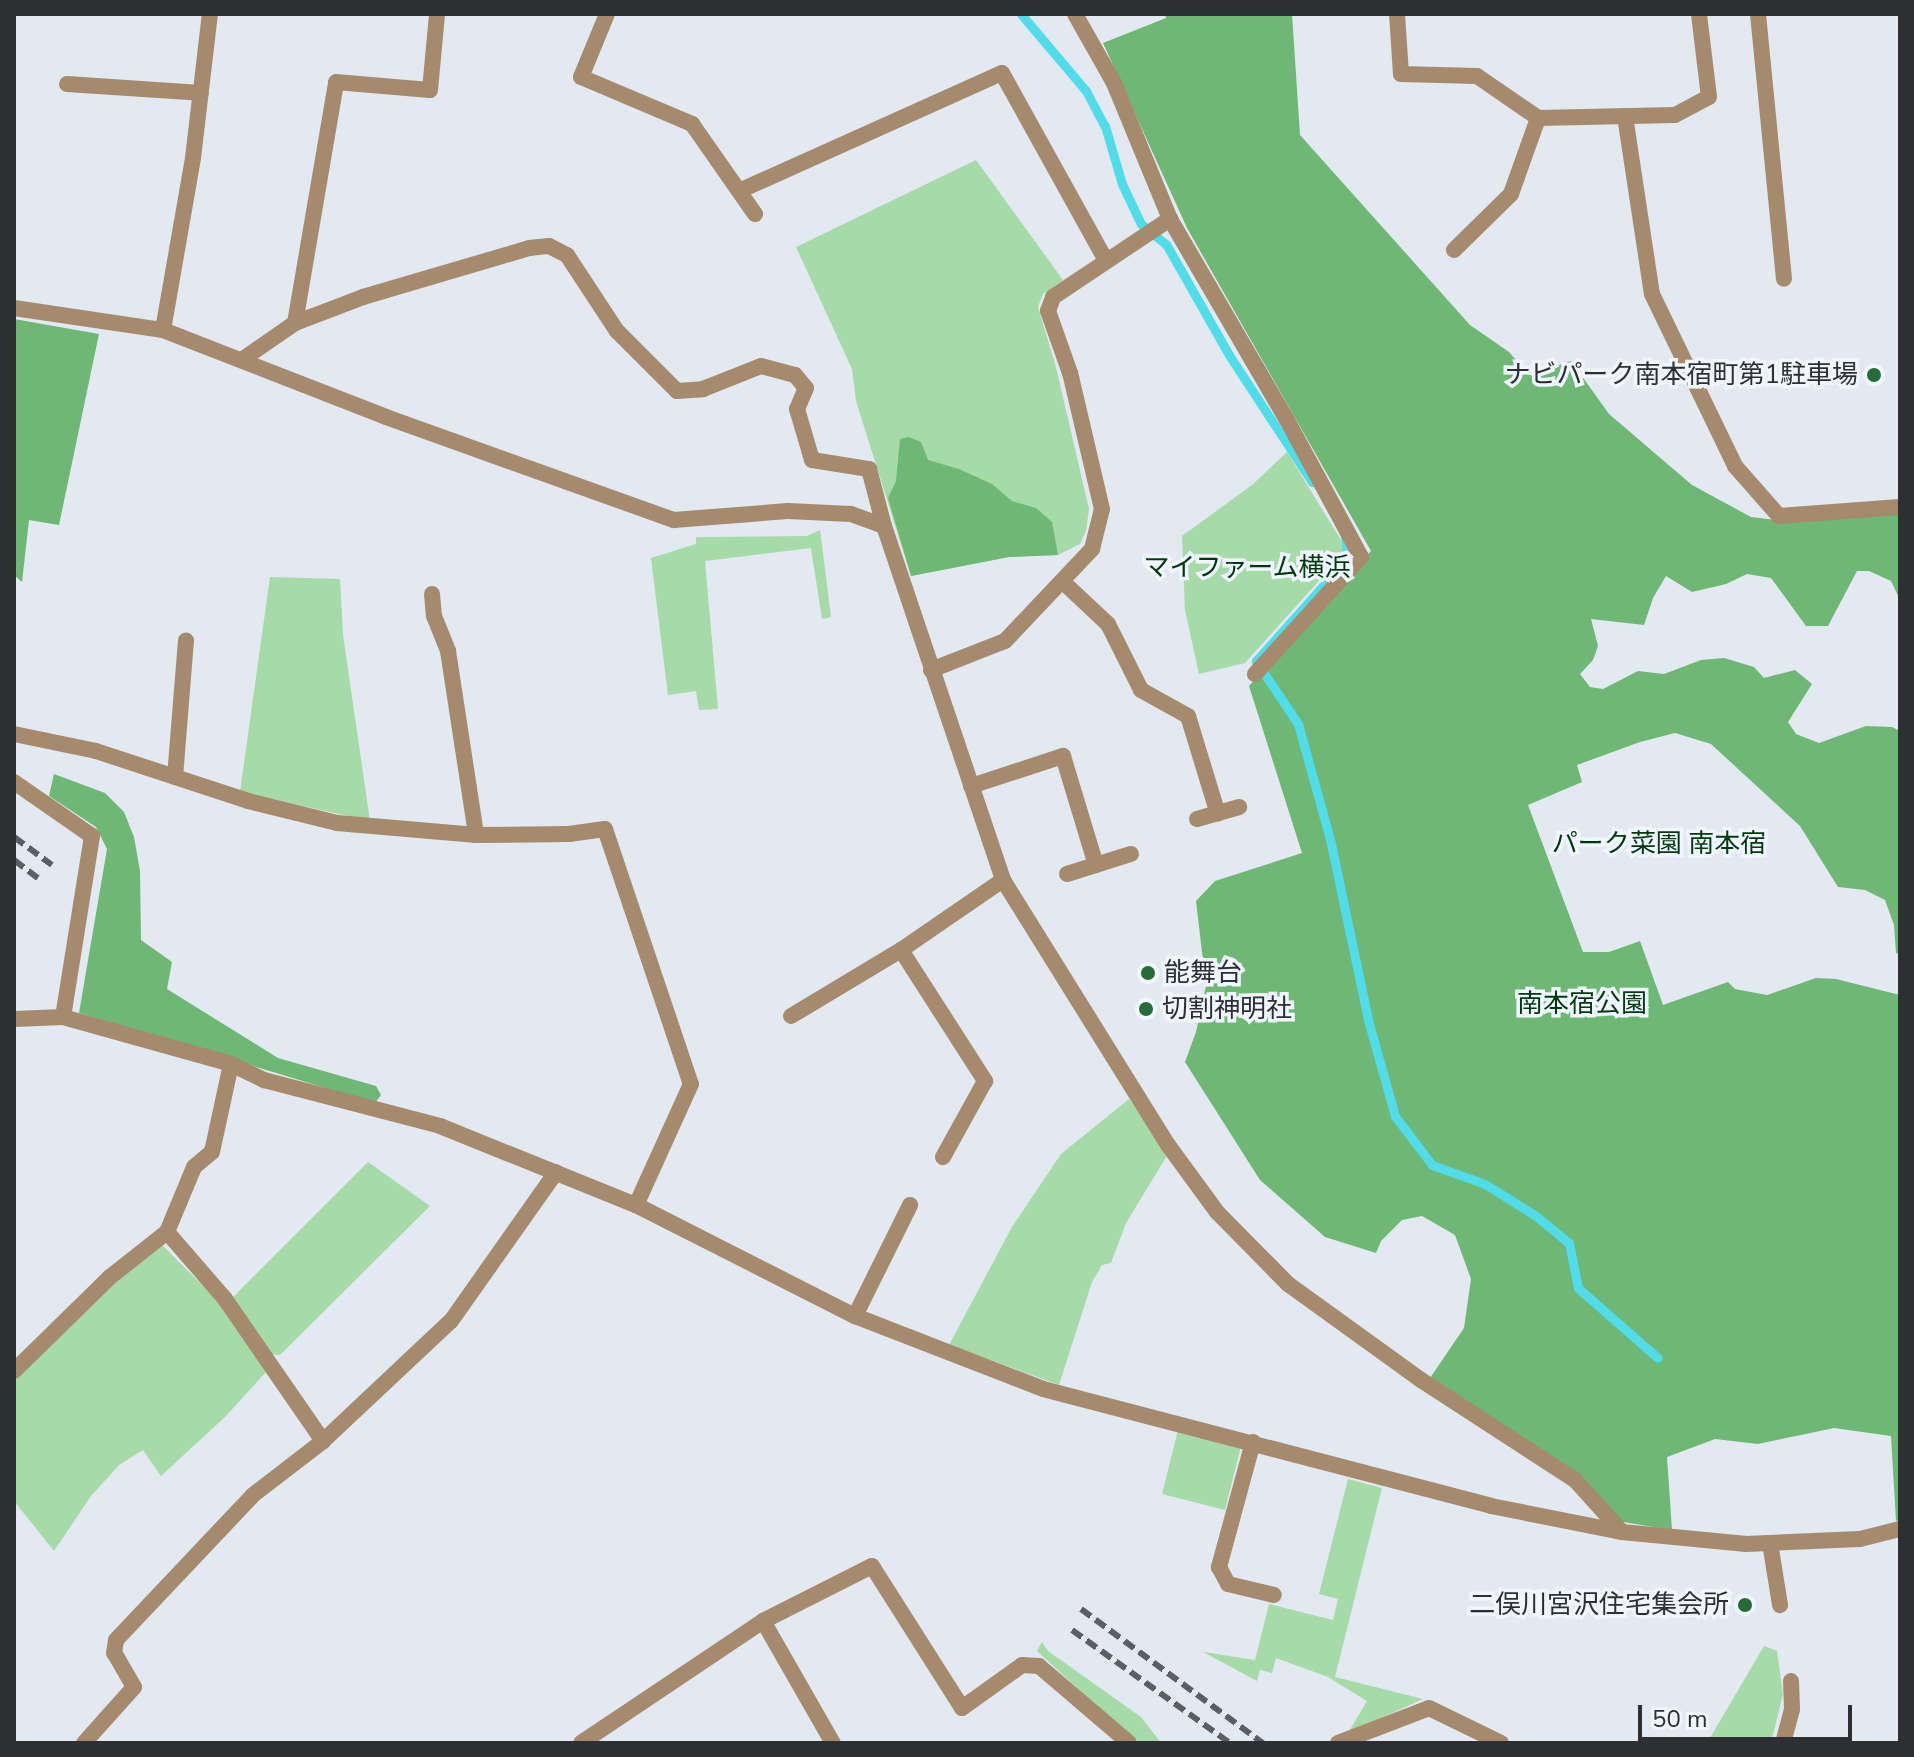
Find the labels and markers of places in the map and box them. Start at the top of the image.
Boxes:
place label: ナビパーク南本宿町第1駐車場 [1504,359,1858,391]
marker: ナビパーク南本宿町第1駐車場 [1865,366,1883,384]
place label: 能舞台 [1164,957,1242,989]
marker: 能舞台 [1139,964,1157,982]
place label: 切割神明社 [1162,993,1292,1025]
marker: 切割神明社 [1137,1000,1155,1018]
place label: 二俣川宮沢住宅集会所 [1469,1589,1729,1621]
marker: 二俣川宮沢住宅集会所 [1736,1596,1754,1614]

